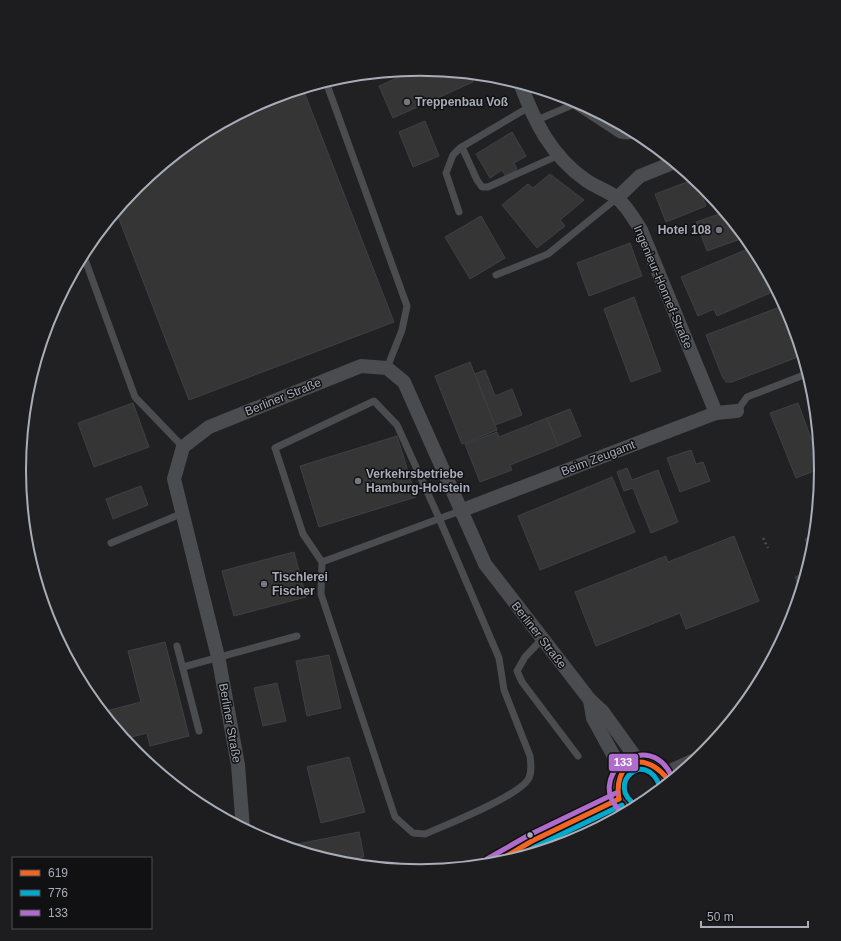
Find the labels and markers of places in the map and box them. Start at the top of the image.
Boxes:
place label: Treppenbau Voß [415,95,508,109]
marker: Treppenbau Voß [402,97,412,107]
place label: Hotel 108 [658,223,711,237]
marker: Hotel 108 [714,225,724,235]
place label: Verkehrsbetriebe Hamburg-Holstein [366,467,470,495]
marker: Verkehrsbetriebe Hamburg-Holstein [353,476,363,486]
place label: Tischlerei Fischer [272,570,328,598]
marker: Tischlerei Fischer [259,579,269,589]
unlabelled marker [525,830,535,840]

